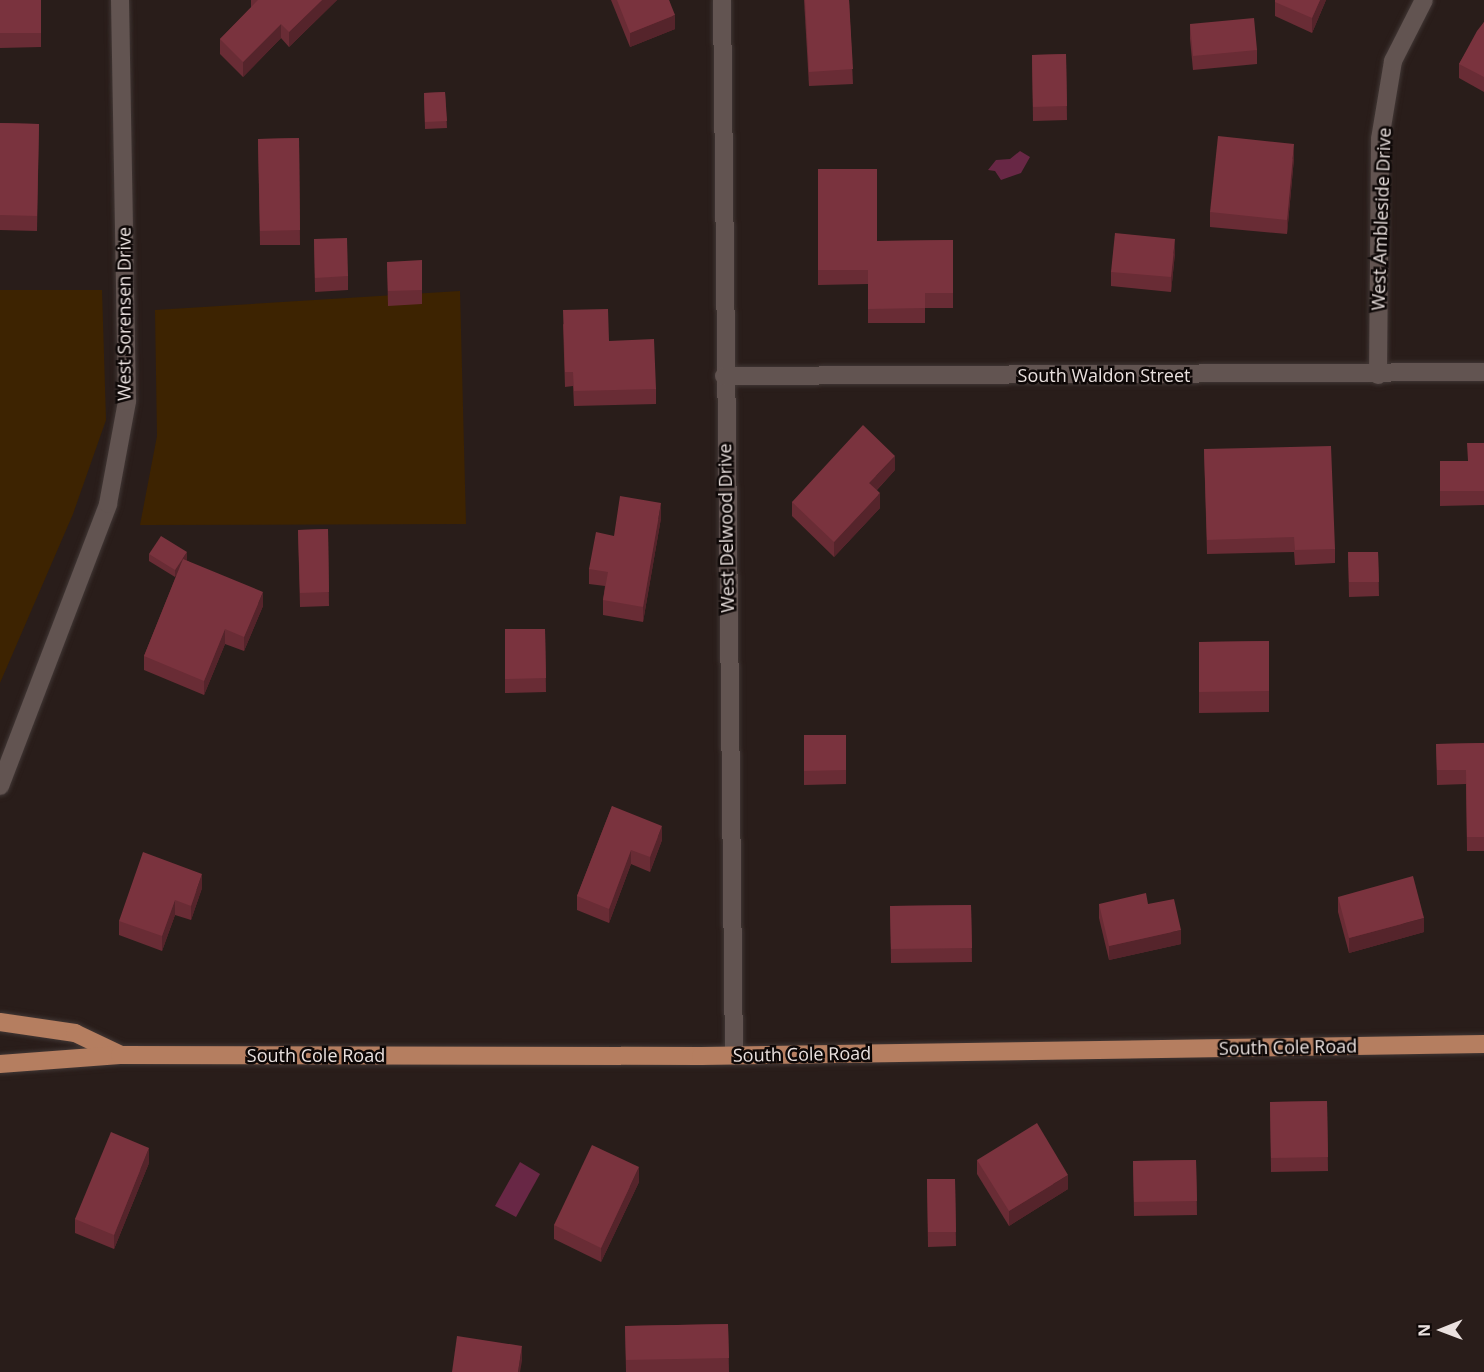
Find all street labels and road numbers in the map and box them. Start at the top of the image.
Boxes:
street label: West Ambleside Drive [1367,127,1395,311]
street label: West Sorensen Drive [113,227,135,401]
street label: South Waldon Street [1018,364,1190,386]
street label: West Delwood Drive [714,443,738,613]
street label: South Cole Road [1219,1035,1357,1059]
street label: South Cole Road [733,1042,871,1066]
street label: South Cole Road [247,1044,385,1066]

